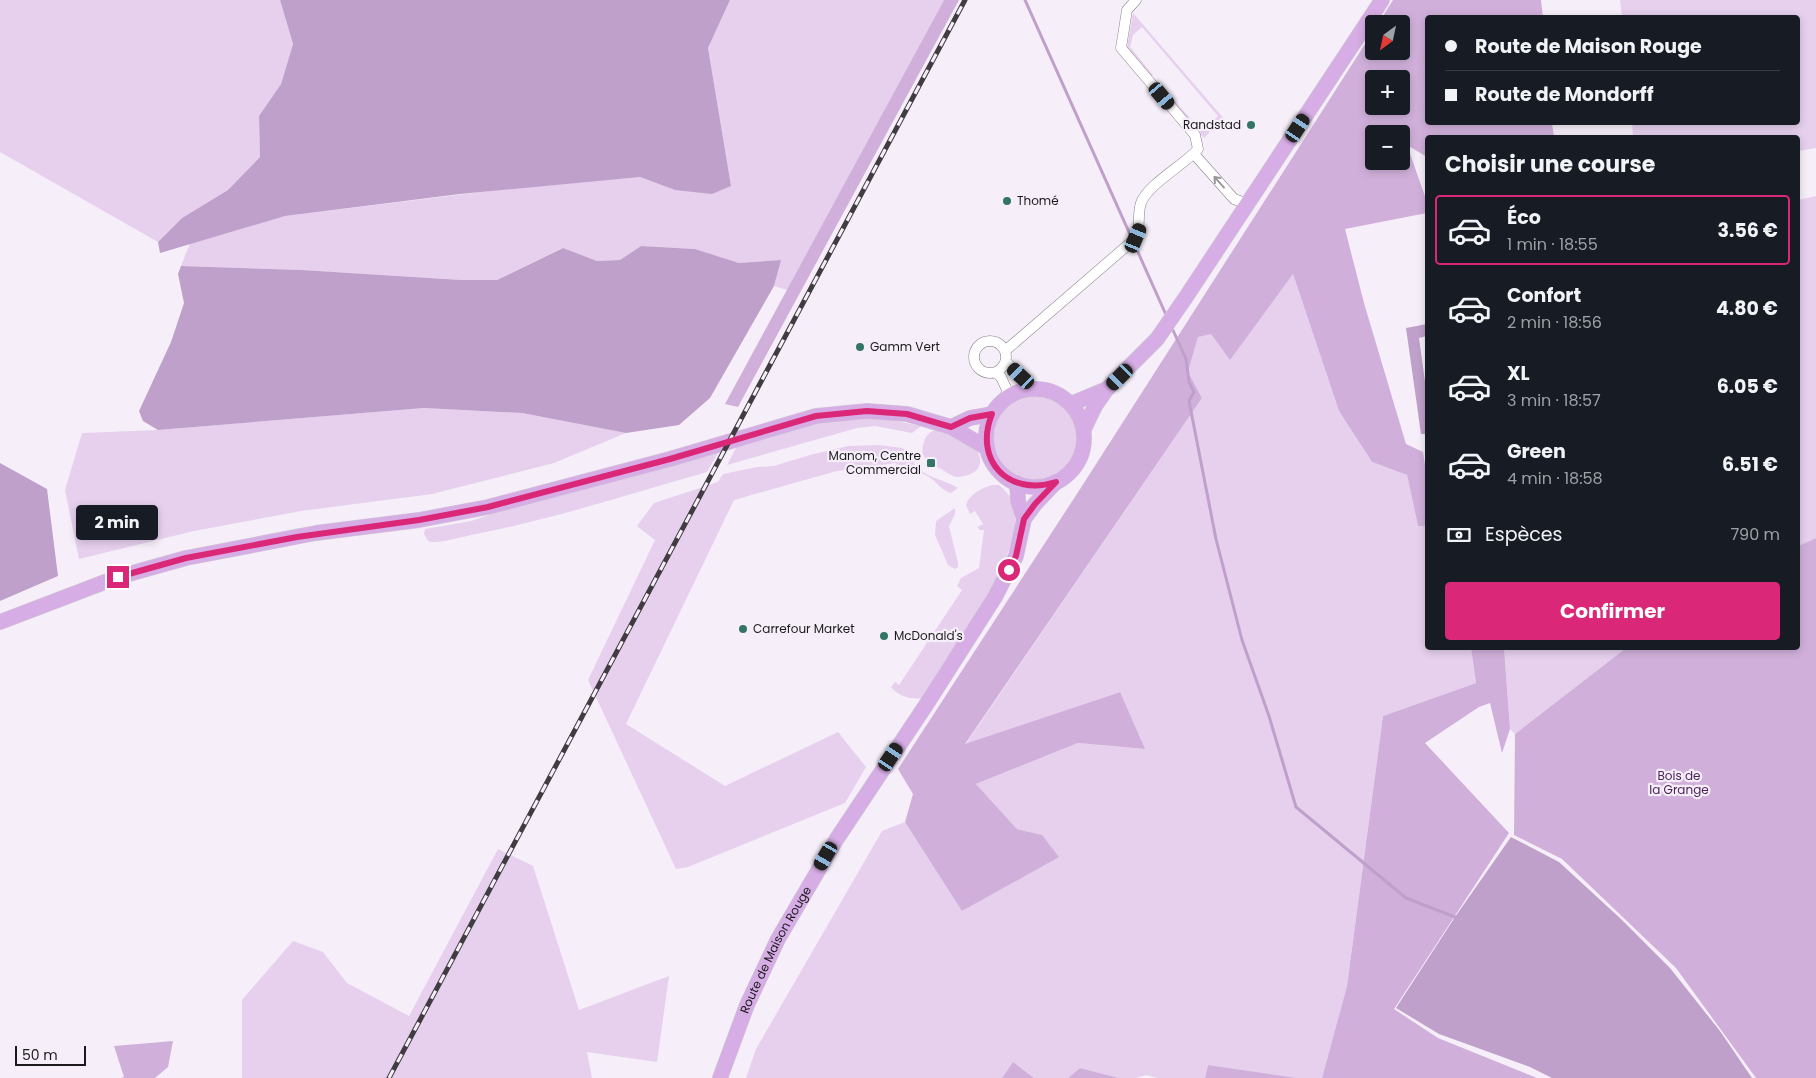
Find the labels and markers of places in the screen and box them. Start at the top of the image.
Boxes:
place label: Randstad [1183,116,1241,133]
marker: Randstad [1245,119,1257,131]
place label: Thomé [1017,192,1059,209]
marker: Thomé [1001,195,1013,207]
place label: Gamm Vert [870,338,940,355]
marker: Gamm Vert [854,341,866,353]
place label: Manom, Centre Commercial [829,447,921,478]
marker: Manom, Centre Commercial [925,457,937,469]
place label: Carrefour Market [753,620,855,637]
marker: Carrefour Market [737,623,749,635]
place label: McDonald's [894,627,963,644]
marker: McDonald's [878,630,890,642]

